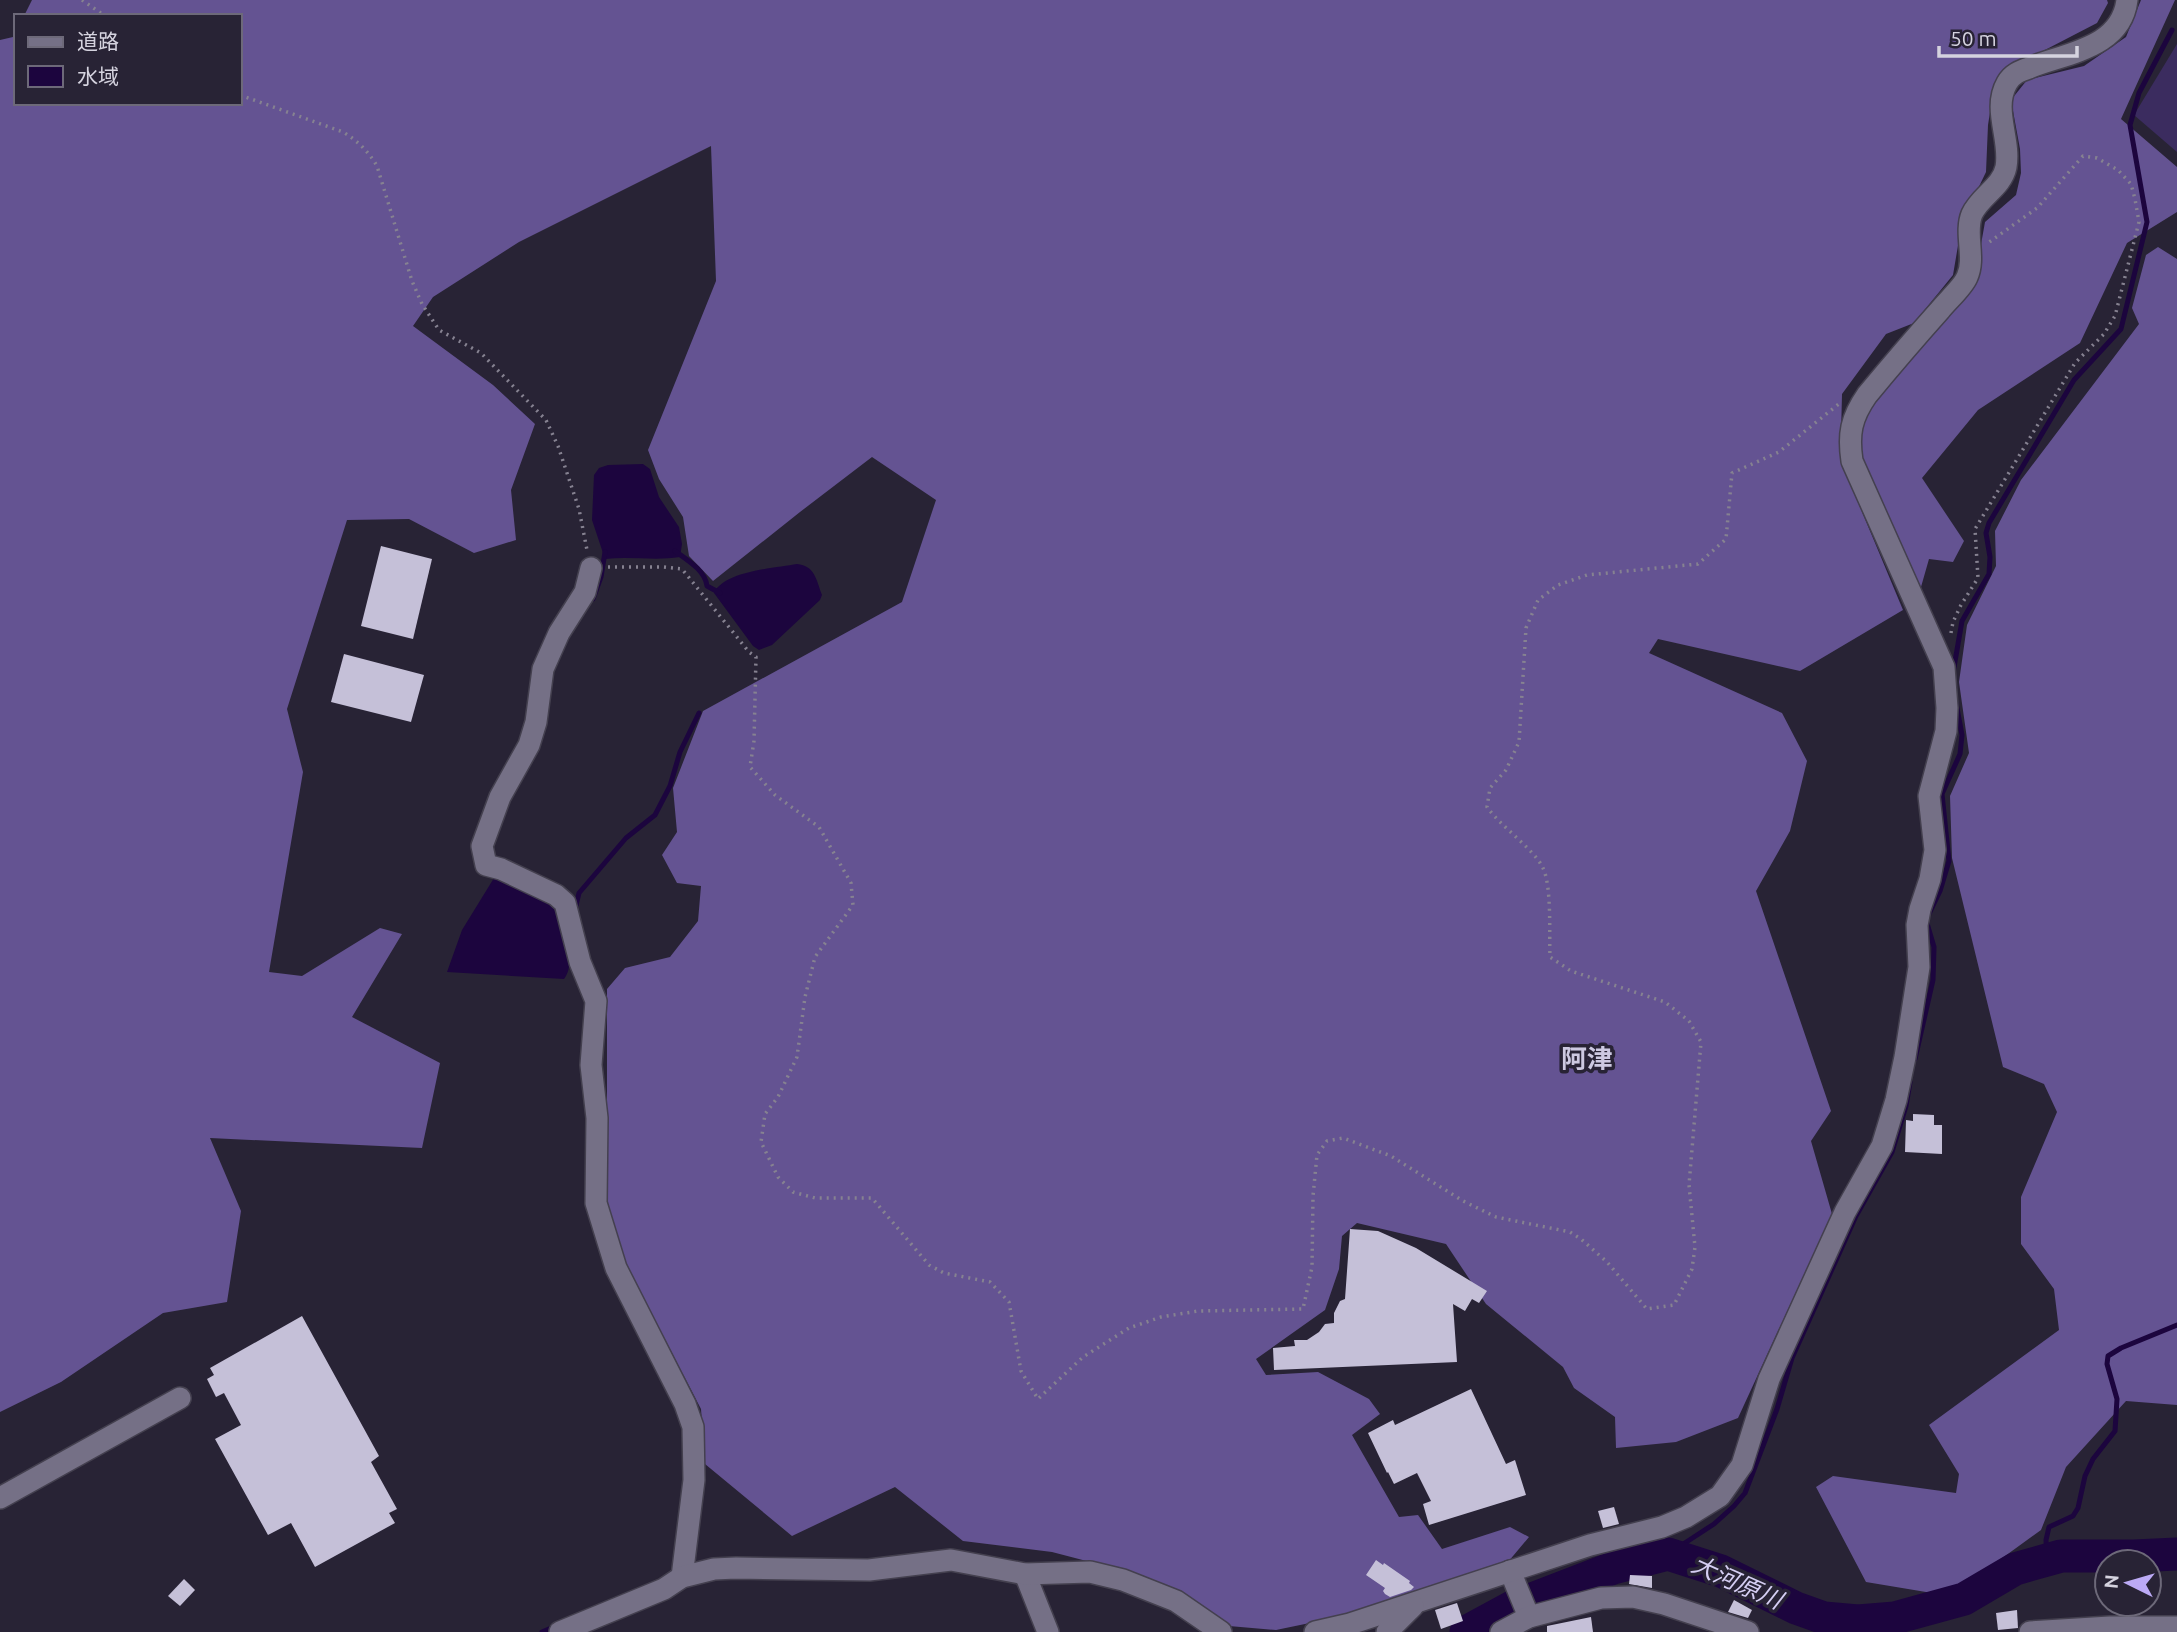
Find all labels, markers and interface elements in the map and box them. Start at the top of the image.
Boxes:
legend [14,14,242,105]
scale bar [1939,14,2077,58]
text: 50 m [1950,26,1997,50]
text: 道路 [77,29,119,53]
text: 水域 [77,64,119,88]
district label: 阿津 [1561,1044,1613,1073]
north arrow [2093,1548,2163,1618]
water label: 大河原川 [1688,1550,1789,1615]
text: N [2099,1573,2123,1590]

